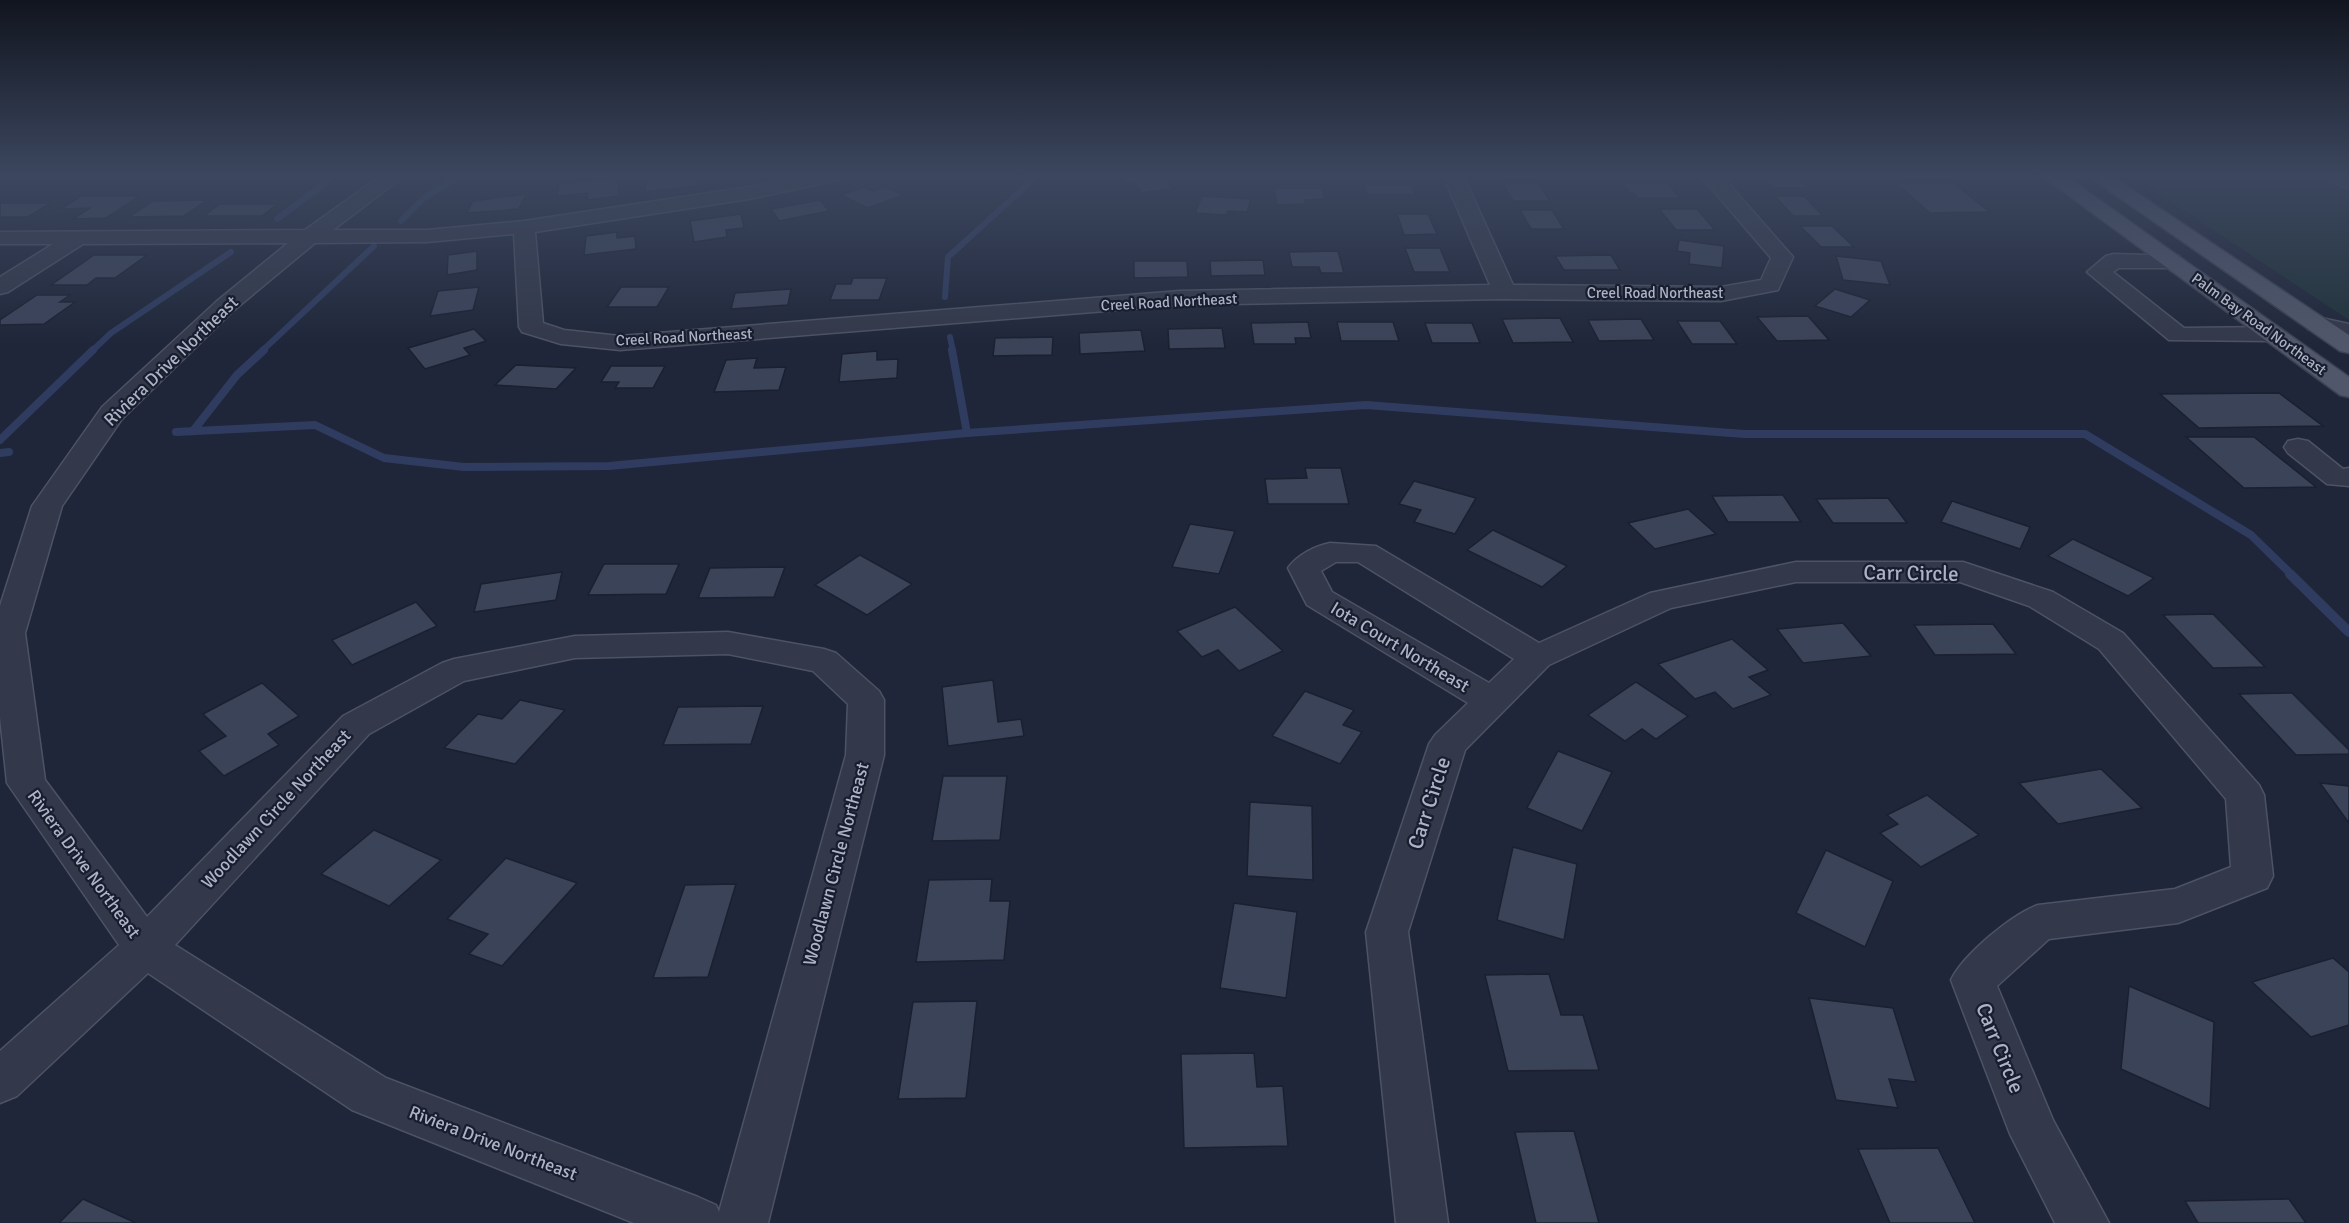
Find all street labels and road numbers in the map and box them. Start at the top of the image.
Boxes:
street label: Palm Bay Road Northeast [2188,269,2330,379]
street label: Creel Road Northeast [1587,284,1723,302]
street label: Creel Road Northeast [1100,289,1238,315]
street label: Riviera Drive Northeast [99,291,243,431]
street label: Creel Road Northeast [615,324,753,350]
street label: Carr Circle [1863,559,1959,587]
street label: Iota Court Northeast [1327,597,1473,697]
street label: Woodlawn Circle Northeast [197,725,355,893]
street label: Carr Circle [1402,754,1456,852]
street label: Woodlawn Circle Northeast [798,760,874,968]
street label: Riviera Drive Northeast [23,785,145,943]
street label: Carr Circle [1970,999,2030,1097]
street label: Riviera Drive Northeast [406,1101,580,1185]

